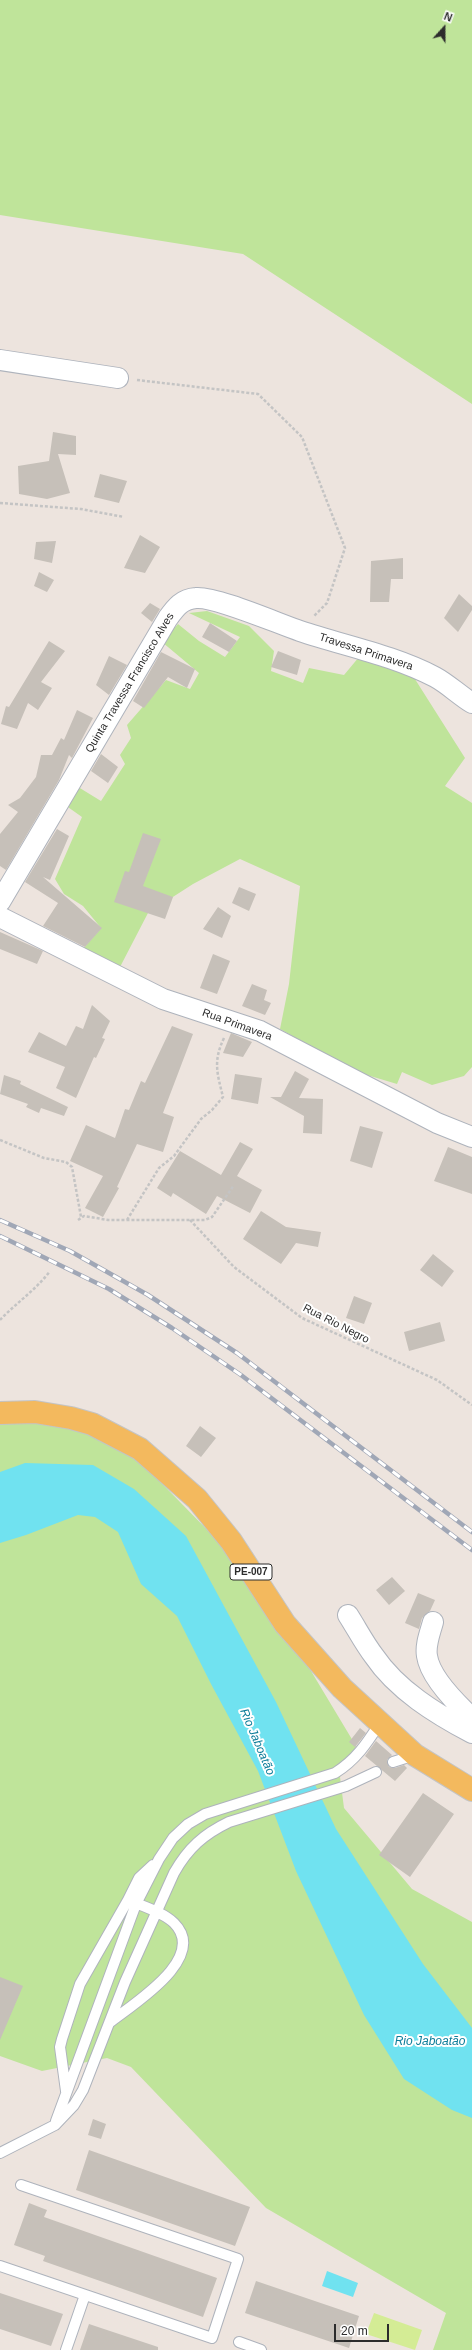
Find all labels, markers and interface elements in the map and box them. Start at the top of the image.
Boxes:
north arrow [424,8,464,48]
text: N [442,10,454,24]
street label: Quinta Travessa Francisco Alves [83,611,177,755]
street label: Travessa Primavera [317,631,415,673]
street label: Rua Primavera [200,1006,274,1044]
street label: Rua Rio Negro [301,1302,371,1346]
road number: PE-007 [230,1564,272,1580]
water label: Rio Jaboatão [237,1707,277,1777]
water label: Rio Jaboatão [395,2035,465,2049]
scale bar [336,2316,391,2342]
text: 20 m [341,2324,368,2338]

